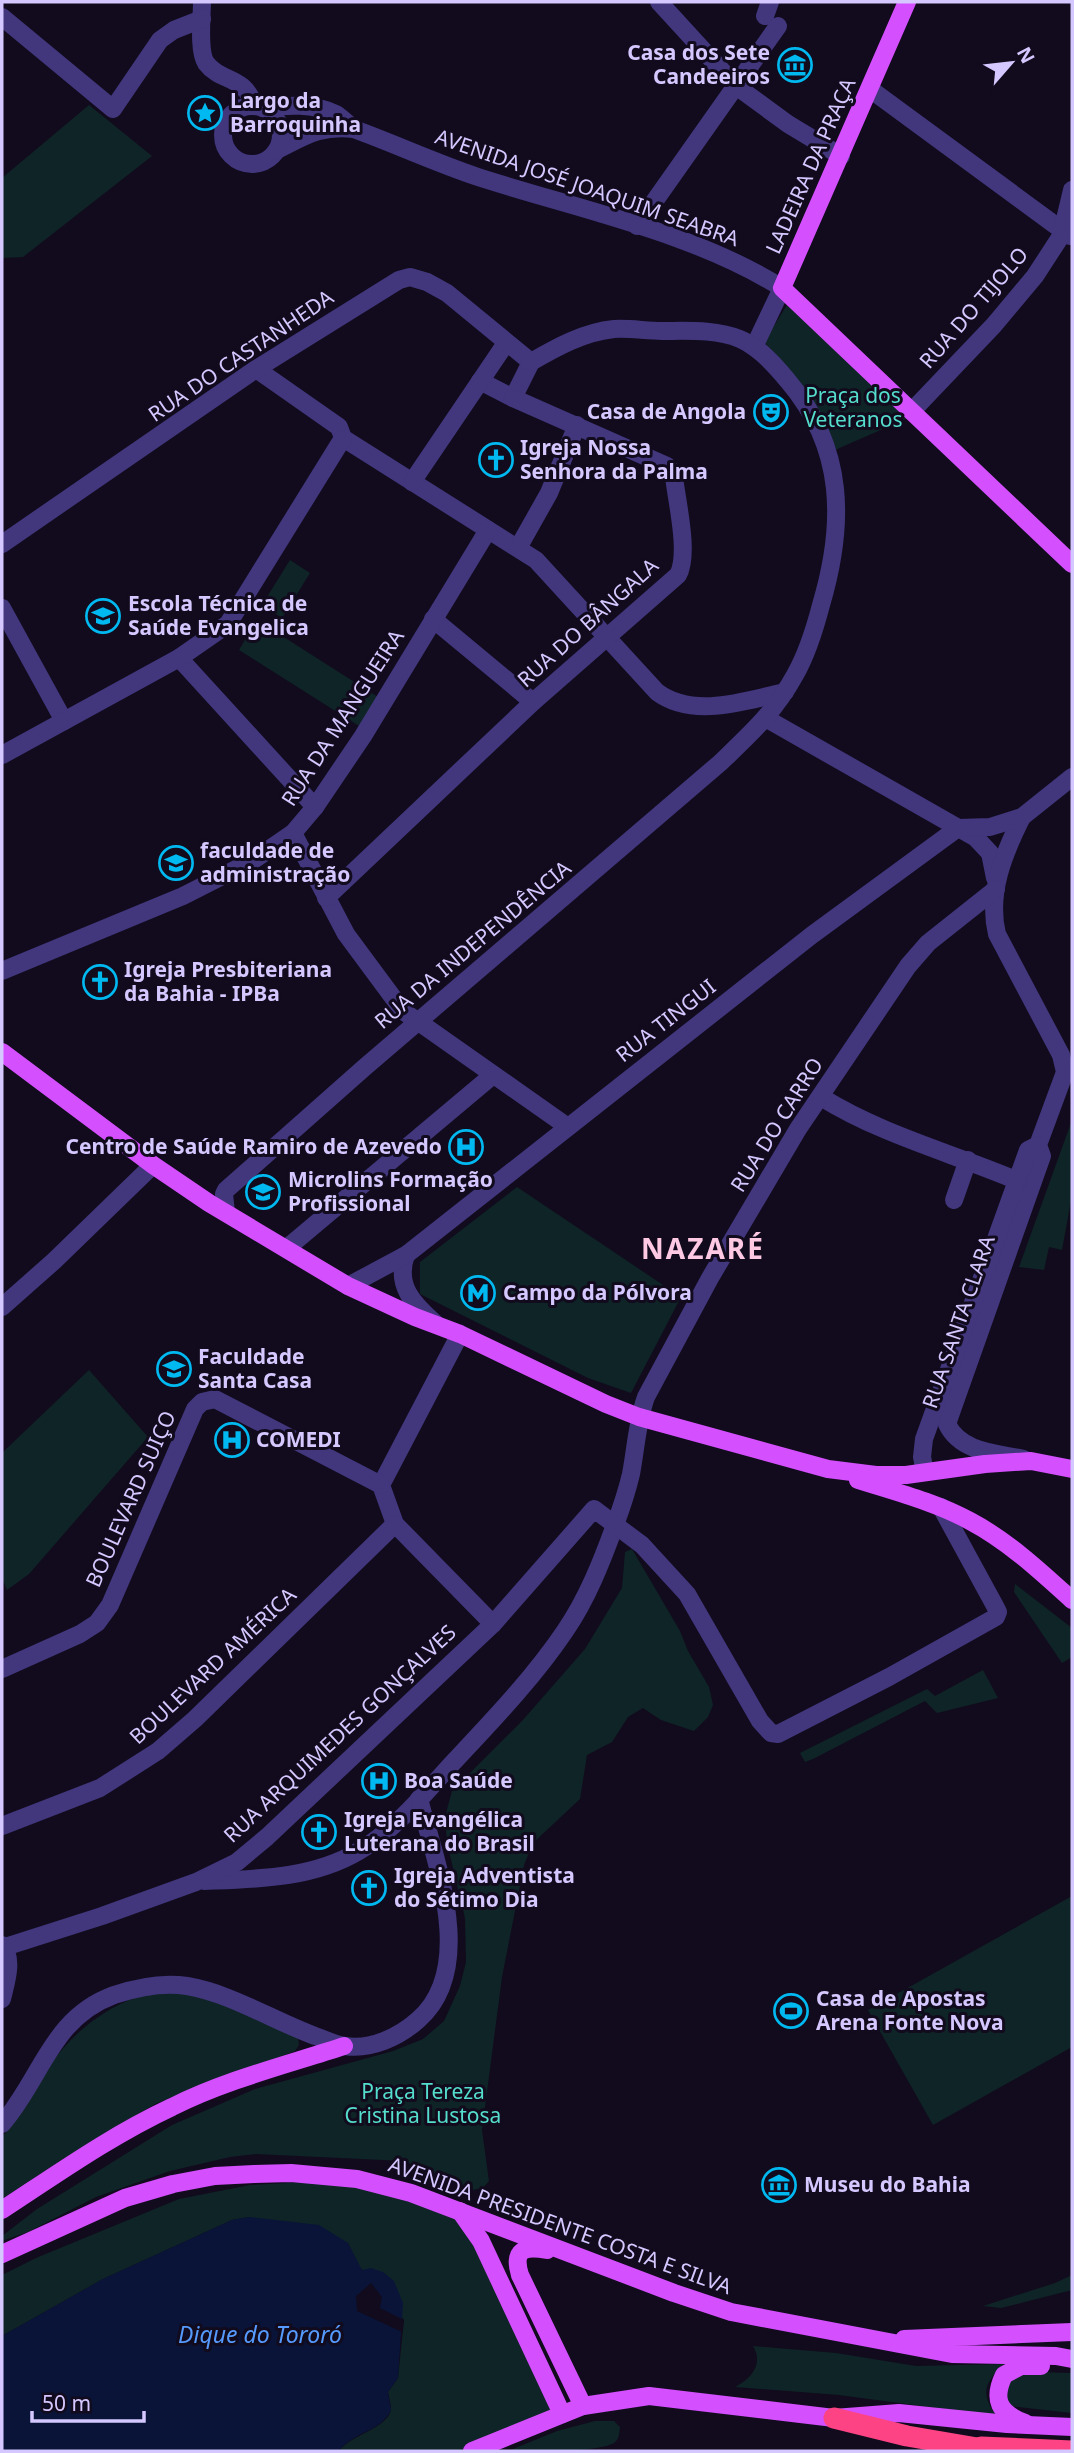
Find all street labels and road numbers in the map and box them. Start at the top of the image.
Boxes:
street label: LADEIRA DA PRAÇA [759,73,862,258]
street label: AVENIDA JOSÉ JOAQUIM SEABRA [432,122,743,252]
street label: RUA DO TIJOLO [913,241,1034,374]
street label: RUA DO CASTANHEDA [142,282,339,428]
street label: RUA DO BÂNGALA [511,551,664,693]
street label: RUA DA MANGUEIRA [275,623,410,811]
street label: RUA DA INDEPENDÊNCIA [368,853,577,1035]
street label: RUA TINGUI [610,972,721,1068]
street label: RUA DO CARRO [724,1052,829,1197]
street label: RUA SANTA CLARA [915,1231,1001,1412]
street label: BOULEVARD SUIÇO [79,1406,182,1591]
street label: BOULEVARD AMÉRICA [123,1580,302,1750]
street label: RUA ARQUIMEDES GONÇALVES [217,1618,461,1848]
street label: AVENIDA PRESIDENTE COSTA E SILVA [385,2150,736,2300]

